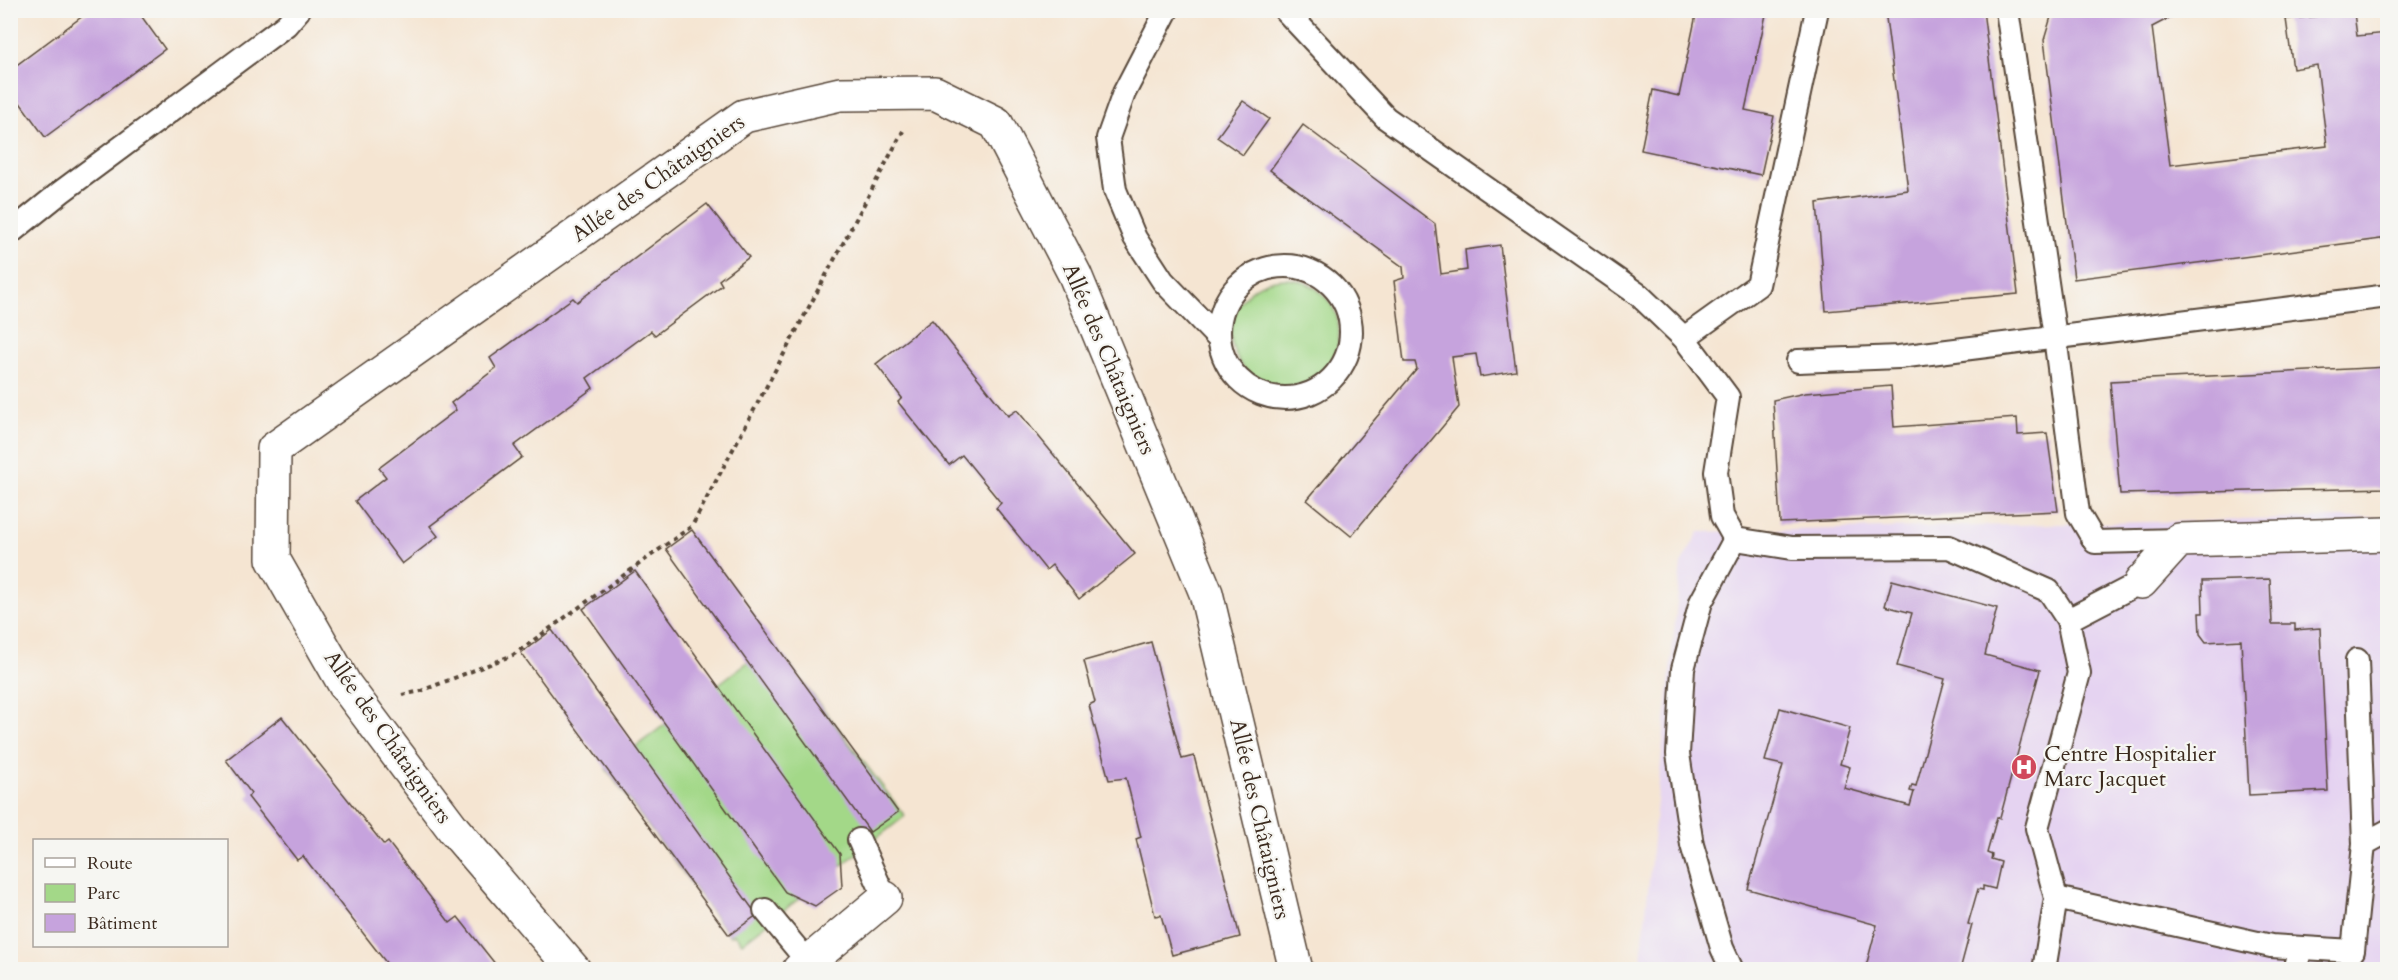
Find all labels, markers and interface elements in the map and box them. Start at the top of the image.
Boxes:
street label: Allée des Châtaigniers [565,107,751,249]
street label: Allée des Châtaigniers [1055,259,1163,459]
street label: Allée des Châtaigniers [317,644,459,830]
street label: Allée des Châtaigniers [1222,716,1298,922]
place label: Centre Hospitalier Marc Jacquet [2044,739,2217,794]
hospital icon: Centre Hospitalier Marc Jacquet [2009,752,2039,782]
legend [33,839,228,947]
text: Route [87,851,133,876]
text: Parc [87,881,120,906]
text: Bâtiment [87,911,157,936]

